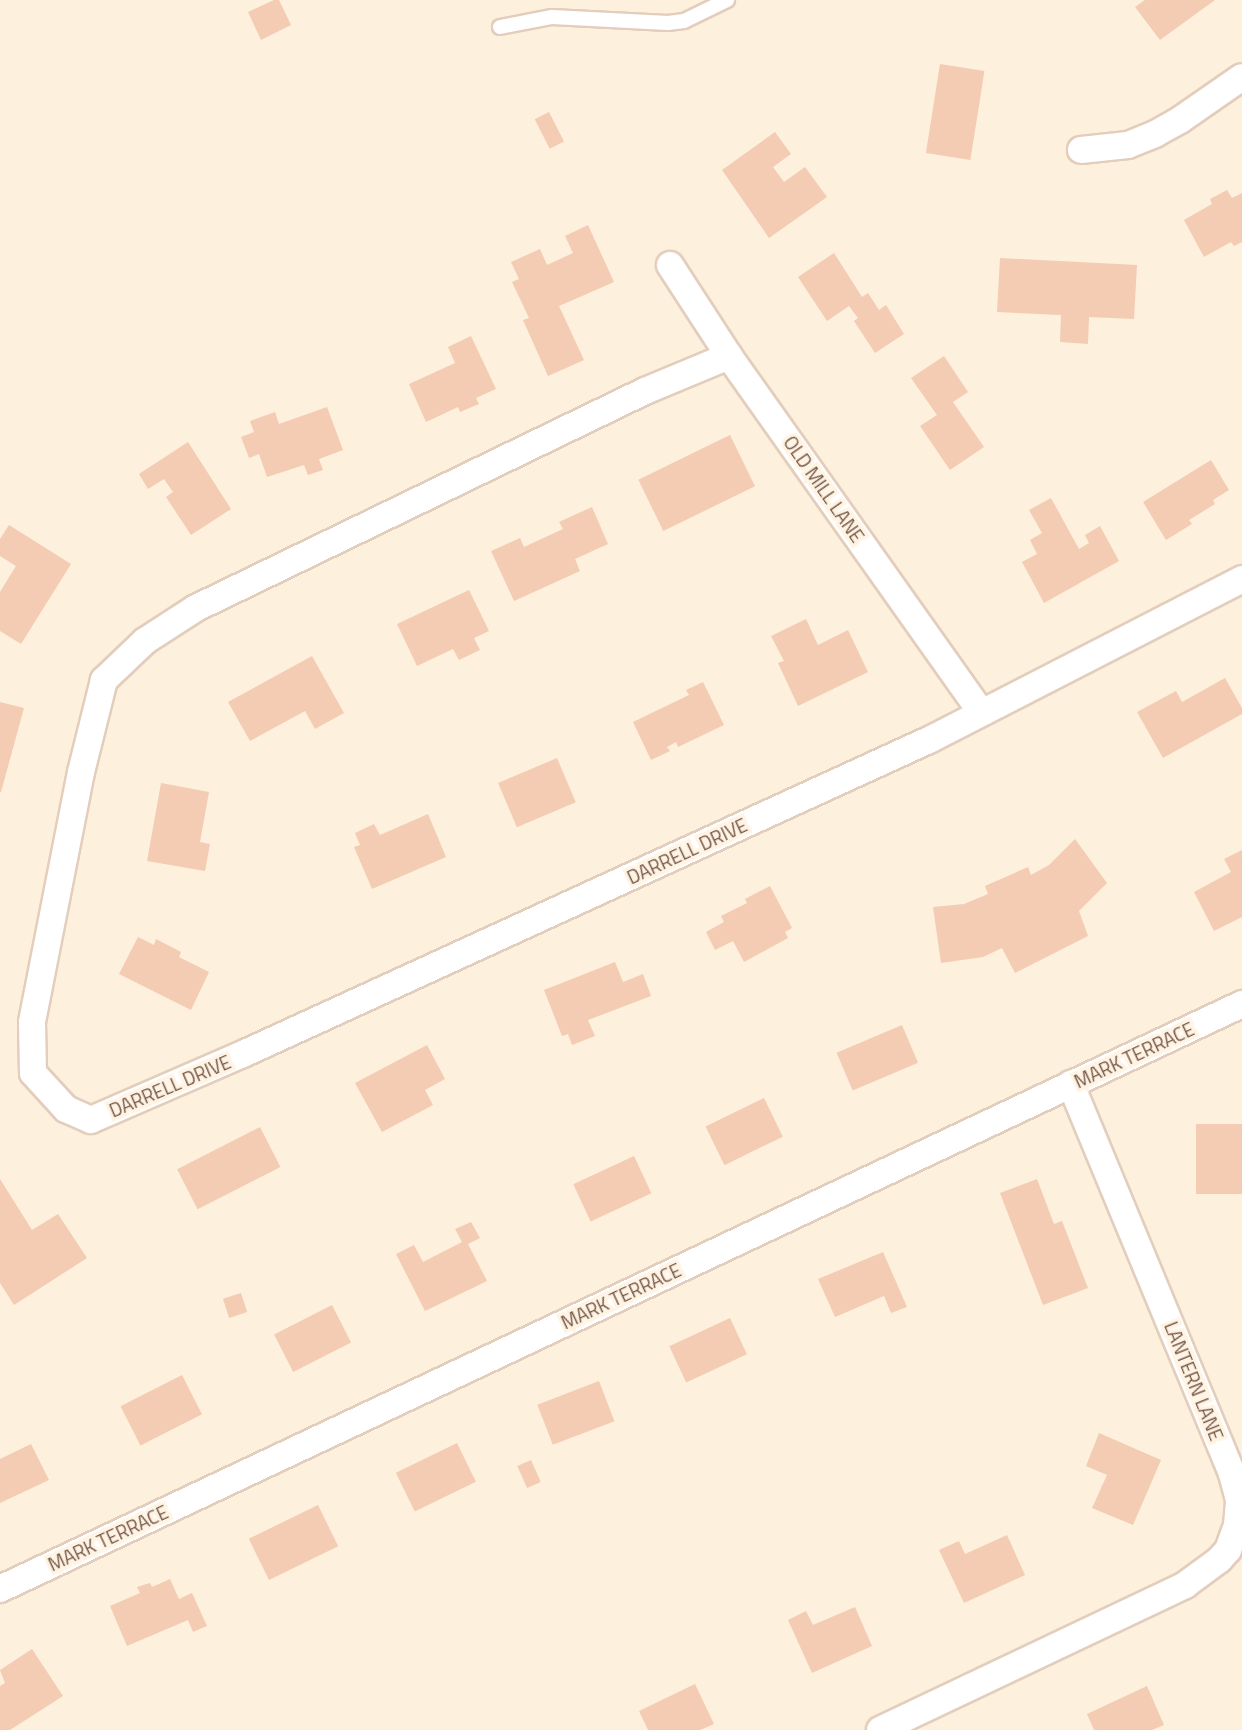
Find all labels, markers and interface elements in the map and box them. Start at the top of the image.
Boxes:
street label: OLD MILL LANE [779,431,869,547]
street label: DARRELL DRIVE [623,813,751,889]
street label: MARK TERRACE [1070,1017,1198,1093]
street label: DARRELL DRIVE [106,1050,234,1122]
street label: MARK TERRACE [557,1258,685,1334]
street label: LANTERN LANE [1160,1318,1228,1444]
street label: MARK TERRACE [44,1500,172,1576]

